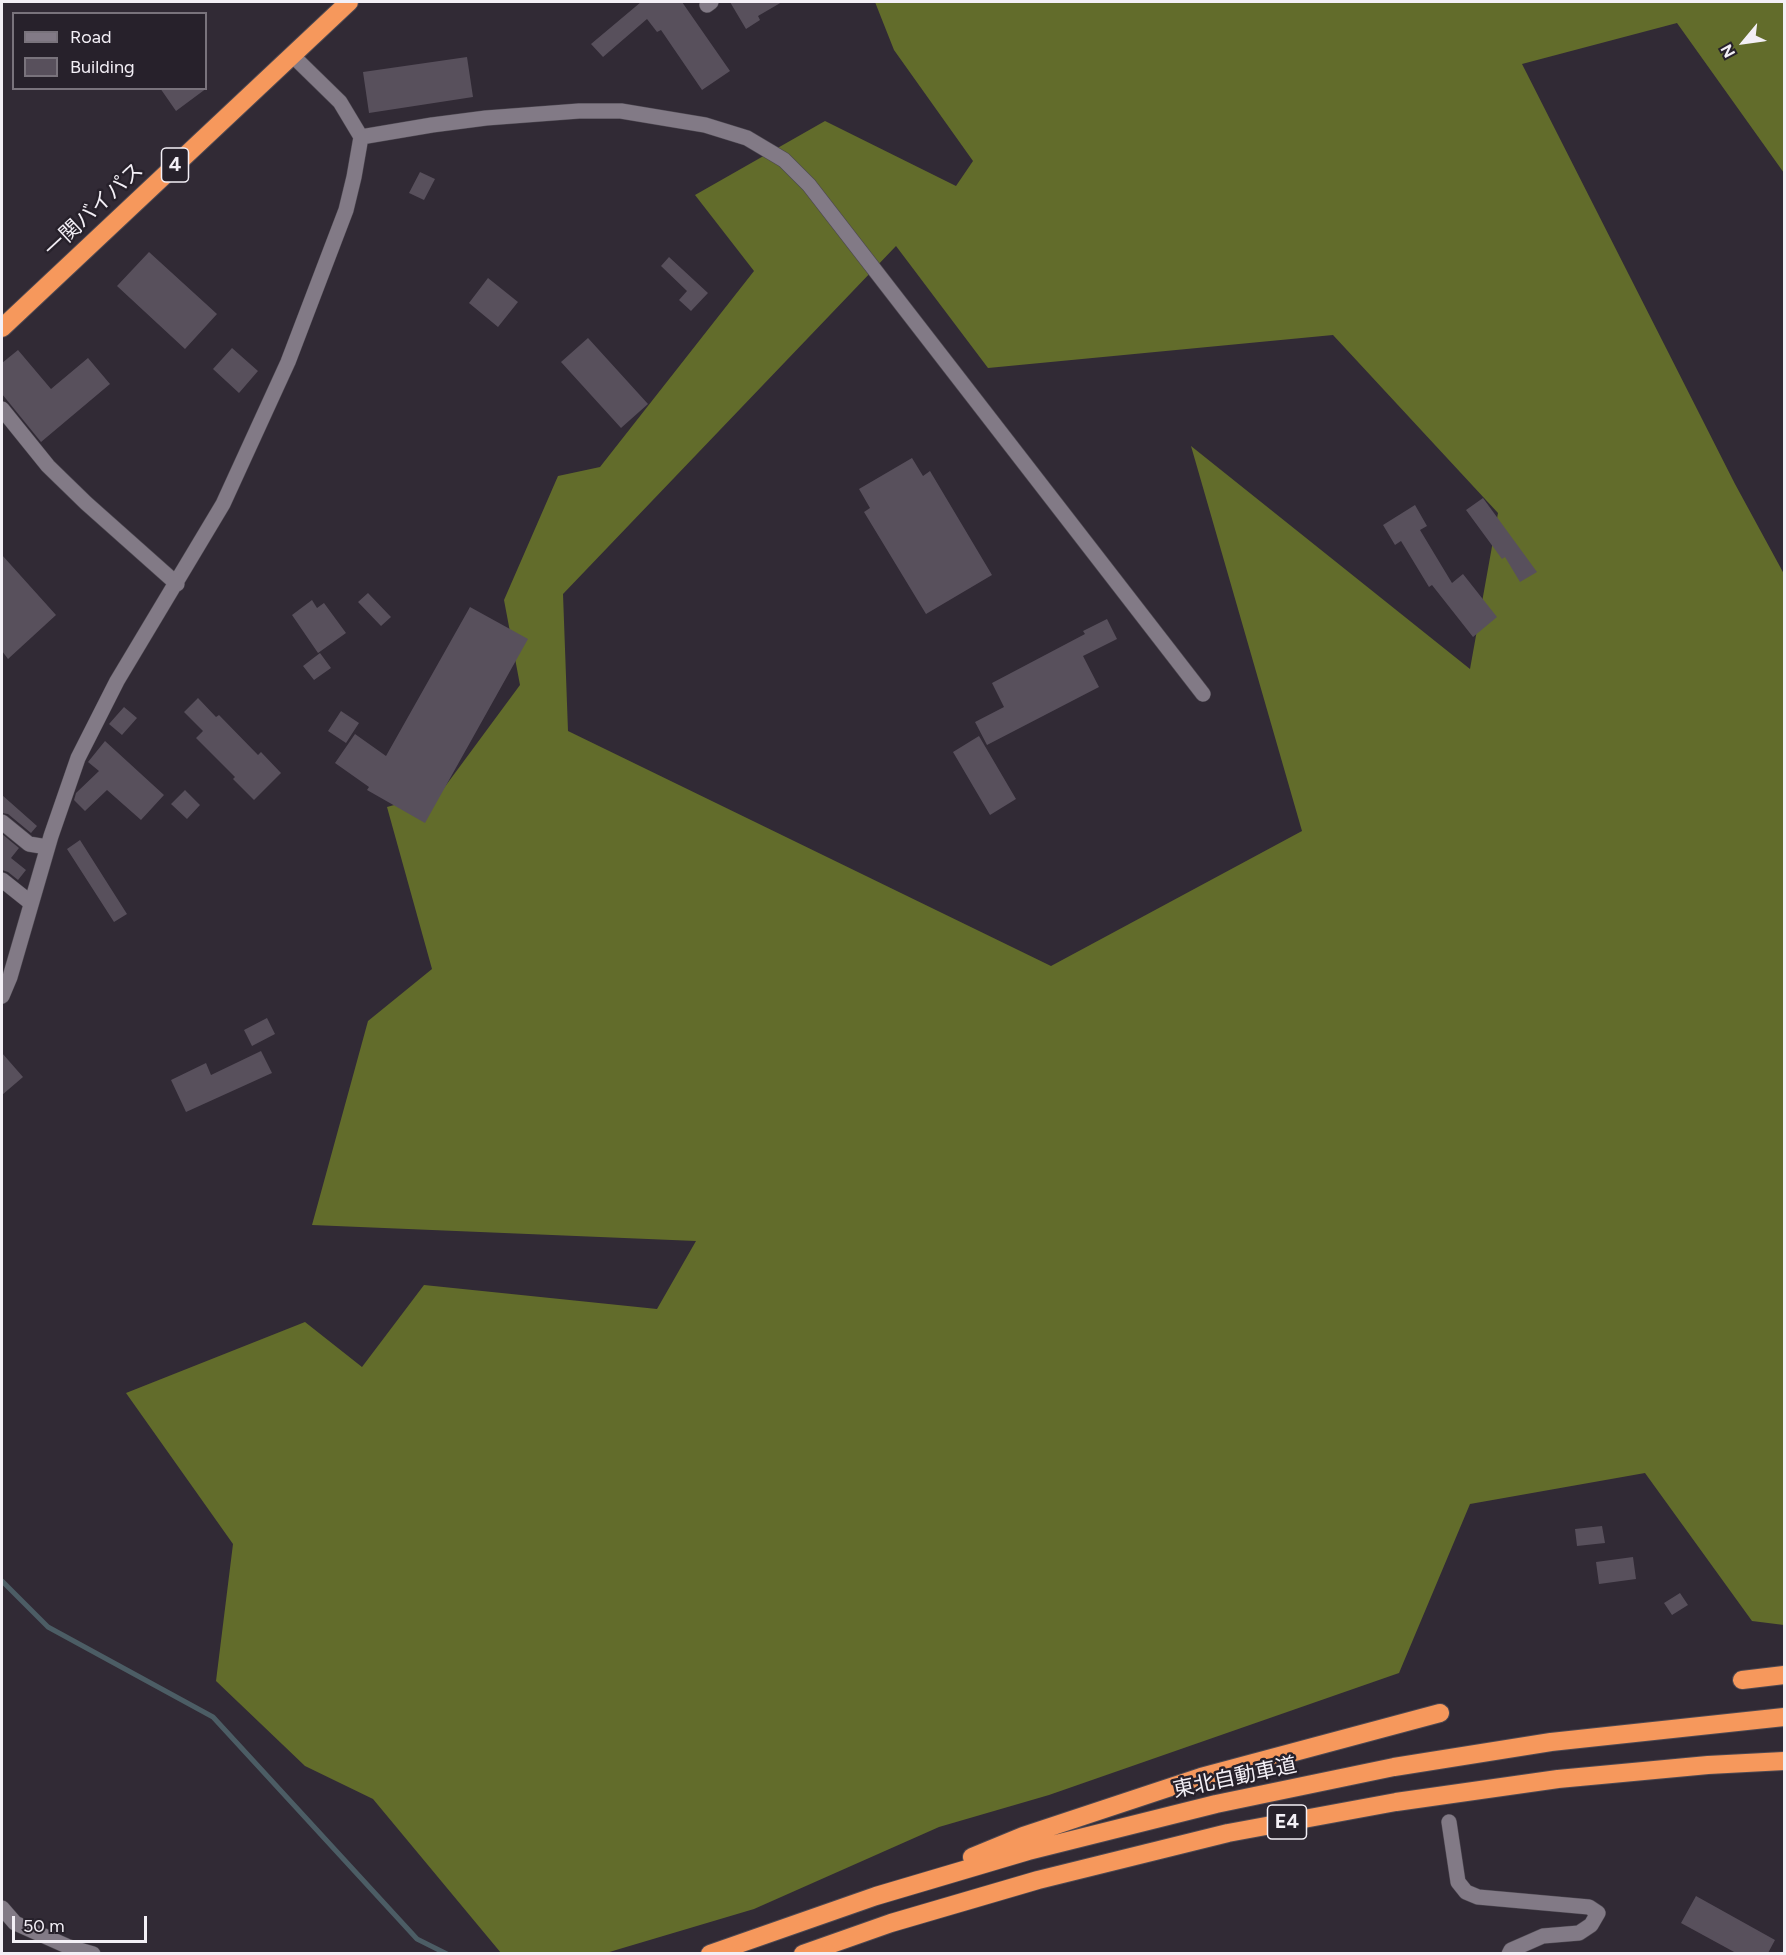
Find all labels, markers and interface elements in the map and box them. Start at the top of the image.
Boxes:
legend [12,12,207,90]
north arrow [1714,12,1774,72]
text: Road [70,26,111,48]
text: N [1717,41,1739,61]
text: Building [70,56,135,78]
road number: 4 [162,148,188,182]
street label: 一関バイパス [39,158,149,262]
street label: 東北自動車道 [1171,1753,1299,1803]
road number: E4 [1268,1805,1306,1839]
scale bar [15,1904,150,1942]
text: 50 m [23,1915,65,1937]

